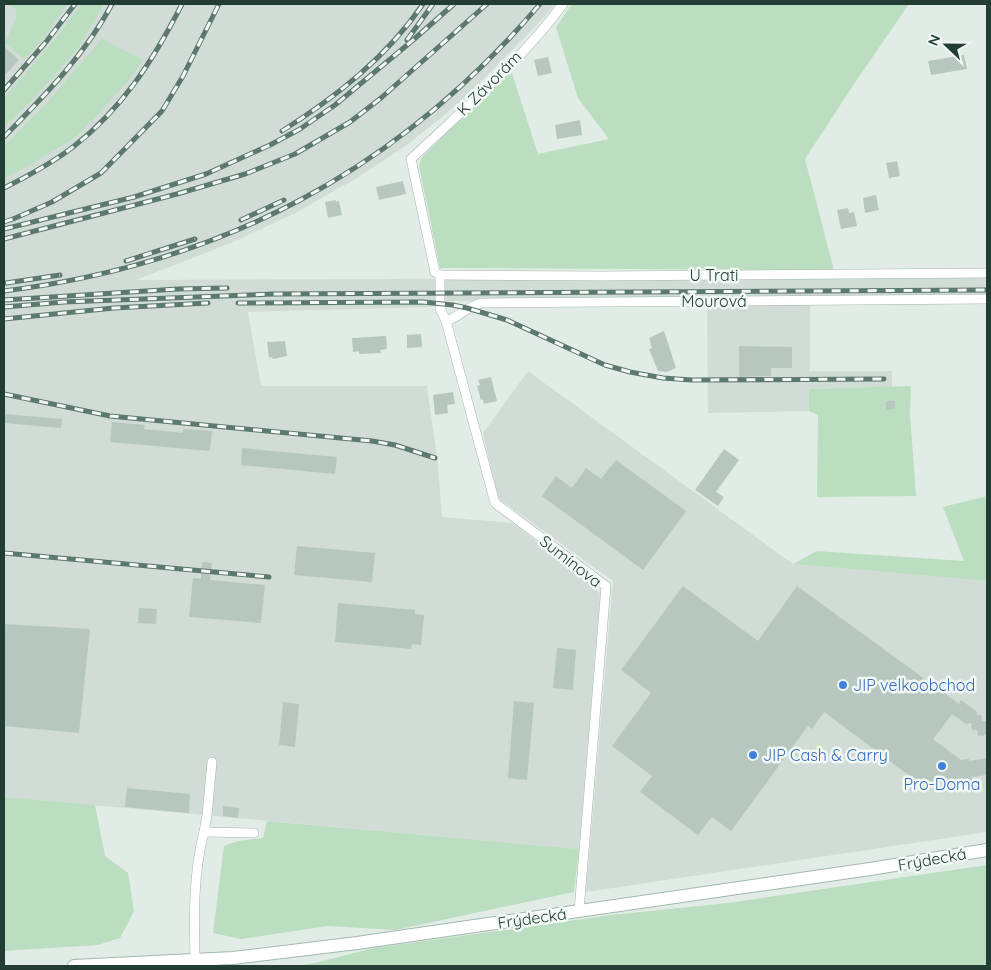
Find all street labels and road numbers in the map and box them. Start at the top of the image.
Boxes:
street label: K Závorám [452,46,526,120]
street label: U Trati [690,265,739,285]
street label: Mourová [681,291,747,311]
street label: Sumínova [536,531,606,591]
street label: Frýdecká [896,843,968,875]
street label: Frýdecká [496,903,568,933]

